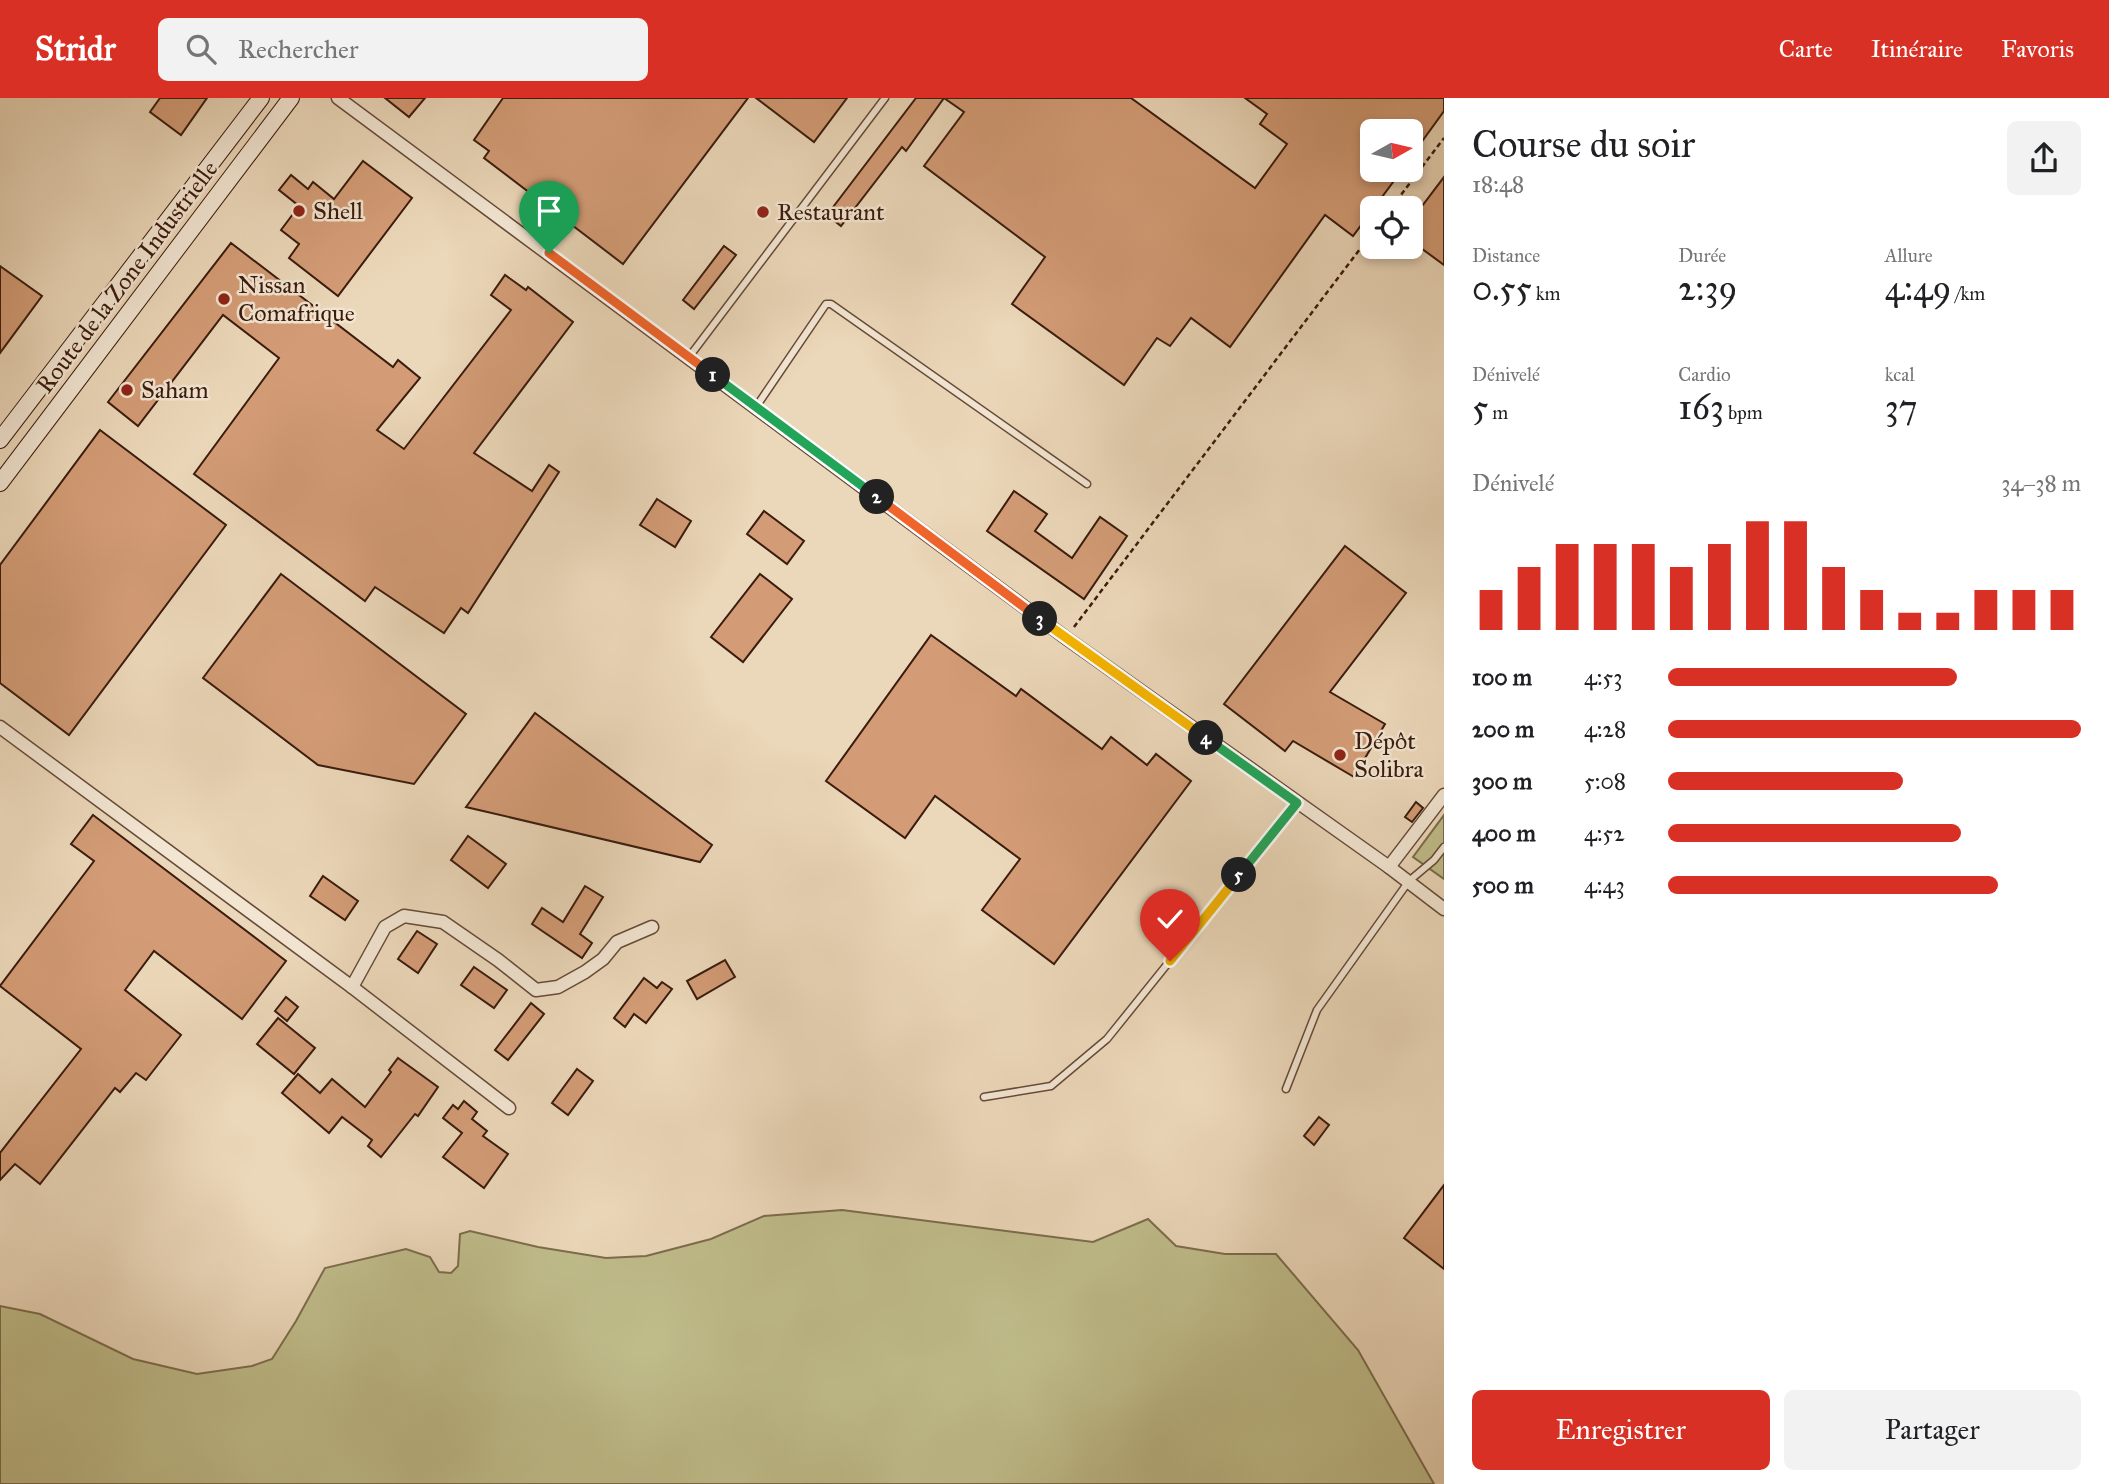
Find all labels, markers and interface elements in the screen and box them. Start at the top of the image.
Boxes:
search box [158,18,648,81]
text: Stridr [35,29,116,69]
icon: search [182,30,220,68]
text: Rechercher [238,33,359,65]
text: Carte [1779,34,1833,64]
text: Itinéraire [1871,34,1963,64]
text: Favoris [2001,34,2074,64]
north arrow [1360,119,1423,182]
map controls [1360,119,1423,259]
text: Course du soir [1472,121,1695,167]
button: share [2007,121,2081,195]
street label: Route de la Zone Industrielle [30,155,224,399]
text: 18:48 [1472,170,1524,198]
pin [519,181,579,253]
icon: arrive [530,192,568,230]
place label: Shell [313,196,364,226]
button: locate [1360,196,1423,259]
place label: Restaurant [777,197,885,227]
marker: Shell [291,203,307,219]
marker: Restaurant [755,204,771,220]
text: Distance [1472,244,1540,267]
text: Durée [1678,244,1726,267]
text: Allure [1885,244,1933,267]
text: 0.55 [1472,267,1532,310]
text: 2:39 [1678,267,1737,310]
text: 4:49 [1885,267,1951,310]
place label: Nissan Comafrique [238,270,355,328]
text: km [1532,282,1561,305]
text: /km [1951,282,1985,305]
marker: Nissan Comafrique [216,291,232,307]
pin: 1 [696,358,730,392]
text: 1 [709,363,716,386]
text: Dénivelé [1472,363,1540,386]
text: Cardio [1678,363,1731,386]
text: kcal [1885,363,1915,386]
place label: Saham [141,375,209,405]
marker: Saham [119,382,135,398]
text: 5 [1472,386,1488,429]
text: 163 [1678,386,1724,429]
text: 37 [1885,386,1917,429]
text: m [1488,401,1508,424]
text: bpm [1724,401,1763,424]
text: Dénivelé [1472,469,1554,497]
text: 34–38 m [2001,469,2081,497]
pin: 2 [860,480,894,514]
text: 2 [872,485,881,508]
pin: 3 [1023,602,1058,636]
text: 3 [1036,607,1043,630]
text: 100 m [1472,663,1532,691]
text: 4:53 [1584,663,1623,691]
text: 200 m [1472,715,1534,743]
text: 4:28 [1584,715,1626,743]
pin: 4 [1188,720,1224,756]
text: 4 [1200,726,1211,749]
place label: Dépôt Solibra [1354,726,1425,784]
marker: Dépôt Solibra [1332,747,1348,763]
text: 300 m [1472,767,1532,795]
text: 5:08 [1584,767,1626,795]
text: 400 m [1472,819,1536,847]
text: 4:52 [1584,819,1625,847]
pin: 5 [1222,858,1256,892]
text: 5 [1234,863,1243,886]
text: 500 m [1472,871,1534,899]
text: 4:43 [1584,871,1625,899]
pin [1140,889,1200,961]
icon: check [1151,900,1189,938]
button: Enregistrer [1472,1390,1770,1470]
button: Partager [1784,1390,2081,1470]

